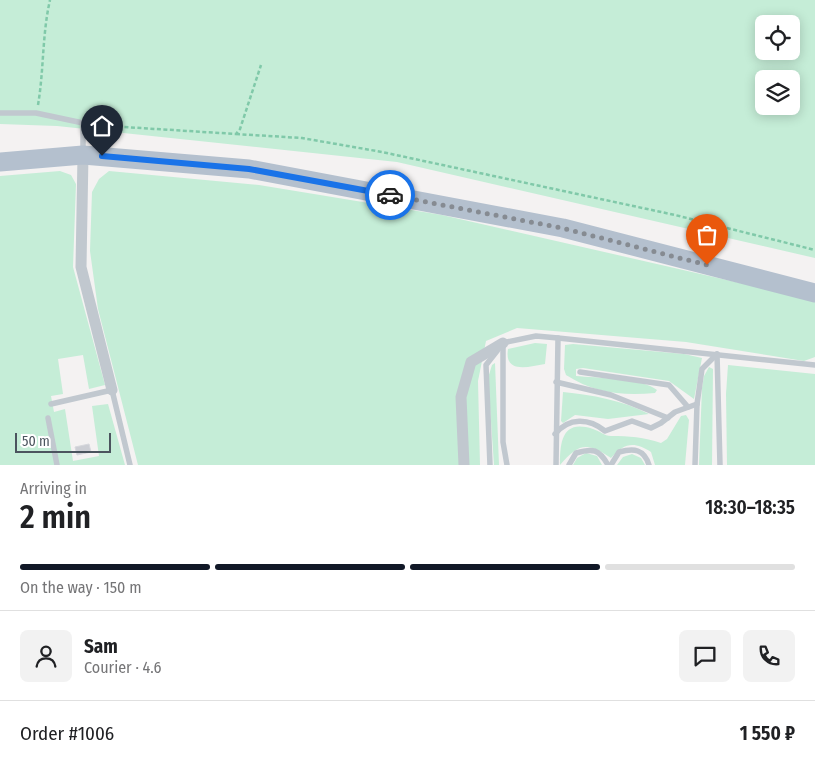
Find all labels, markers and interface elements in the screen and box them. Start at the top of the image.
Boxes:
map controls [755,15,800,115]
button: locate [755,15,800,60]
button: layers [755,70,800,115]
pin [81,105,123,156]
icon: home [88,112,116,140]
courier [365,170,415,220]
icon: car [376,181,404,209]
pin [686,214,728,265]
icon: bag [693,221,721,249]
scale bar [15,430,111,453]
text: 50 m [22,433,50,450]
text: Arriving in [20,479,87,498]
text: 18:30–18:35 [705,496,795,519]
text: 2 min [20,498,91,536]
text: On the way · 150 m [20,578,141,597]
button: person [20,630,72,682]
button: chat [679,630,731,682]
button: phone [743,630,795,682]
text: Sam [84,635,118,658]
text: Courier · 4.6 [84,658,162,677]
text: Order #1006 [20,722,114,745]
text: 1 550 ₽ [740,722,795,745]

